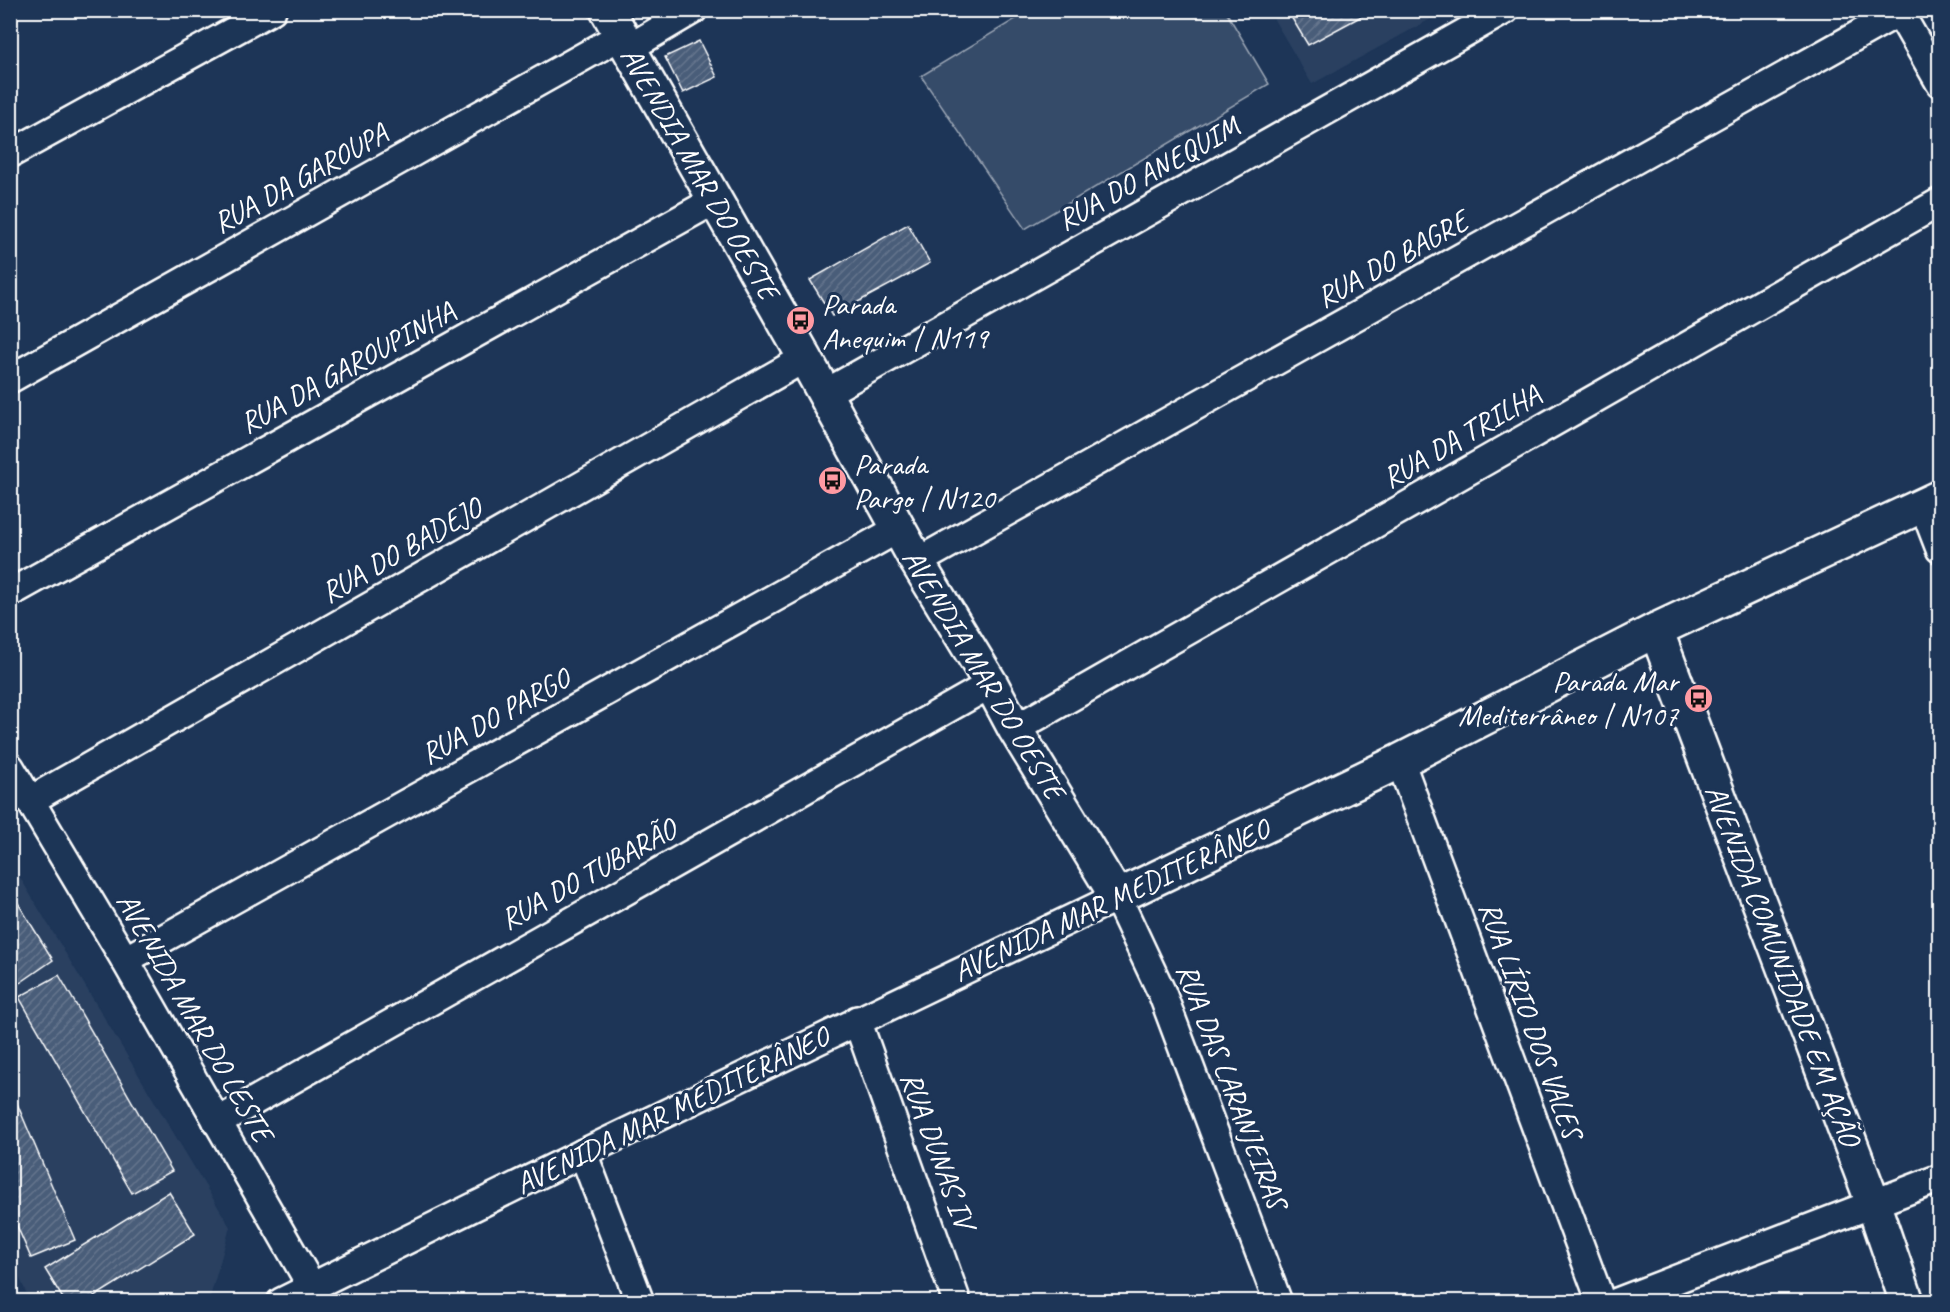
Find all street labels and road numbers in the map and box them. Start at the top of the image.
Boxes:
street label: AVENDIA MAR DO OESTE [612,40,790,309]
street label: RUA DO ANEQUIM [1050,106,1248,239]
street label: RUA DA GAROUPA [206,113,396,242]
street label: RUA DO BAGRE [1309,200,1478,316]
street label: RUA DA GAROUPINHA [233,292,462,442]
street label: RUA DA TRILHA [1375,375,1548,497]
street label: RUA DO BADEJO [314,487,491,611]
street label: AVENDIA MAR DO OESTE [894,542,1076,809]
street label: RUA DO PARGO [414,658,579,773]
street label: AVENIDA COMUNIDADE EM AÇÃO [1696,779,1871,1154]
street label: RUA DO TUBARÃO [493,808,685,938]
street label: AVENIDA MAR MEDITERÂNEO [947,809,1278,990]
street label: AVENIDA MAR DO LESTE [108,885,284,1152]
street label: RUA LÍRIO DOS VALES [1470,896,1593,1148]
street label: RUA DAS LARANJEIRAS [1168,958,1298,1218]
street label: AVENIDA MAR MEDITERÂNEO [509,1016,838,1203]
street label: RUA DUNAS IV [892,1066,986,1239]

